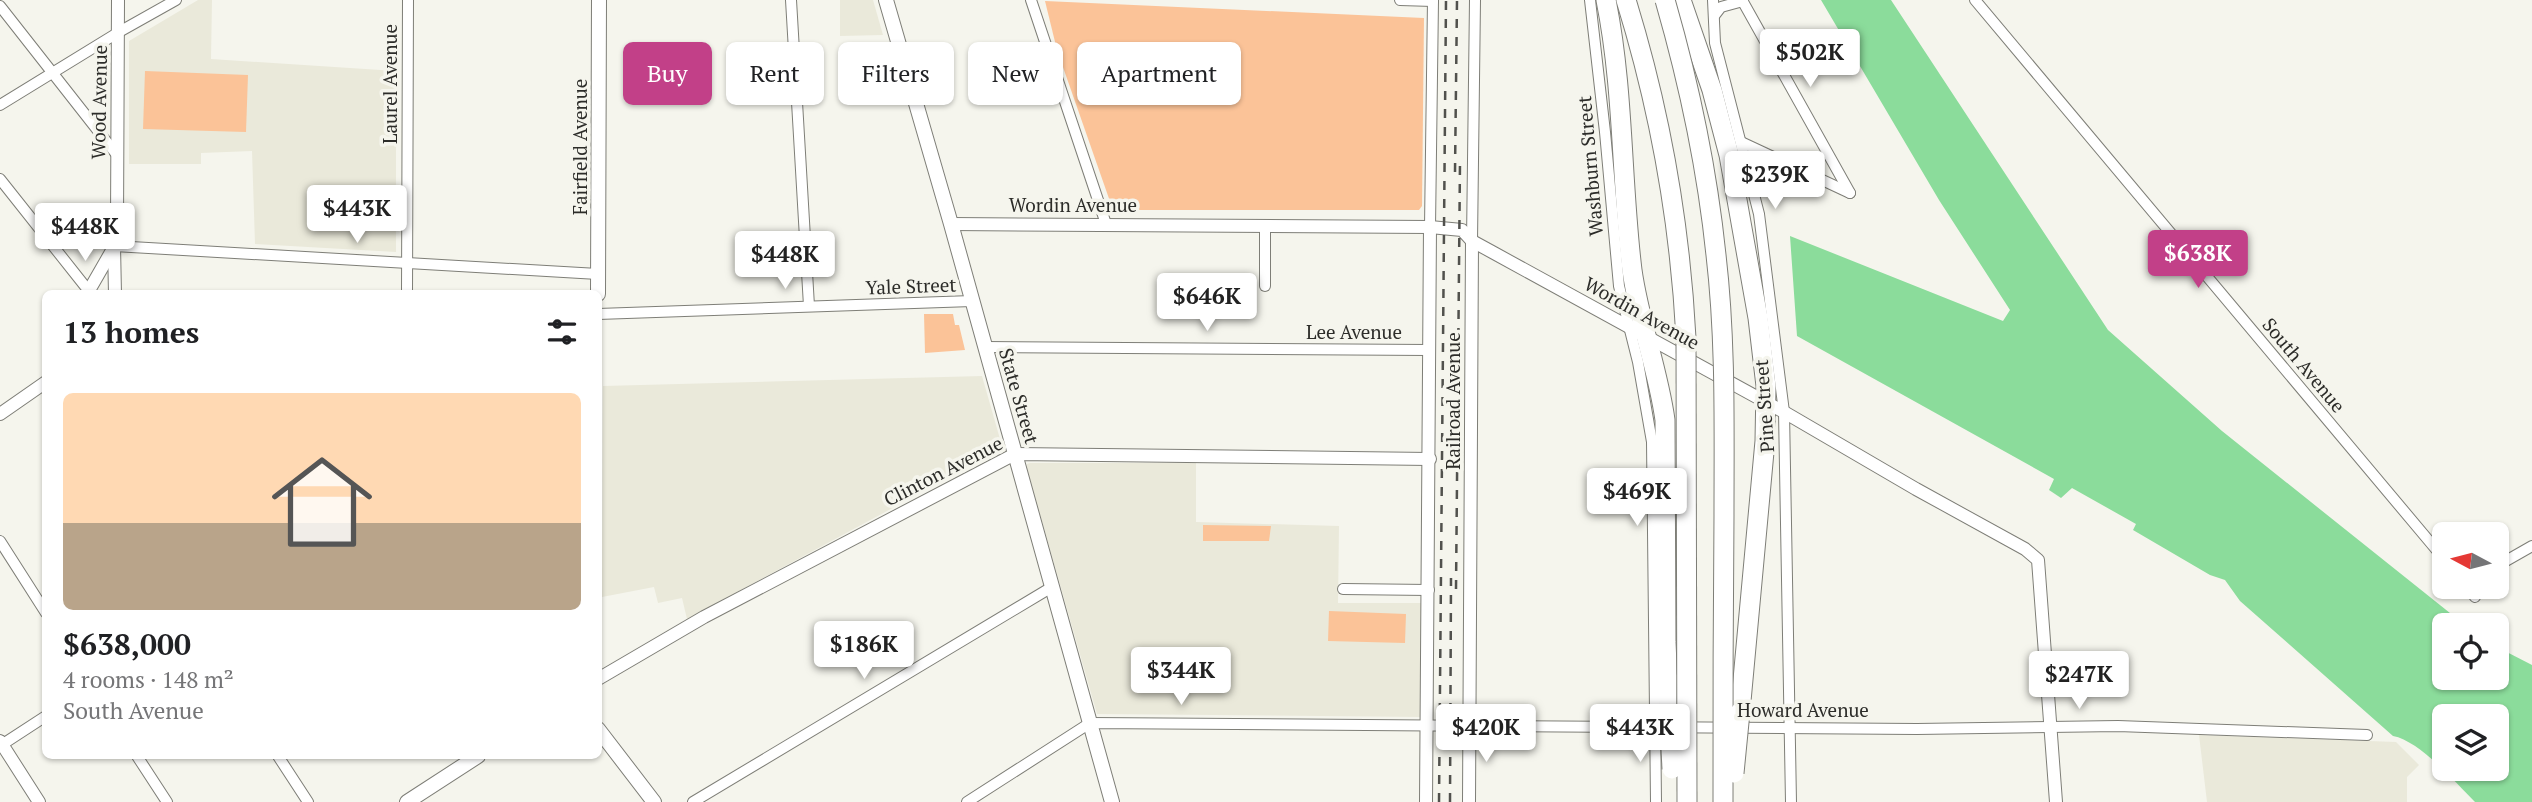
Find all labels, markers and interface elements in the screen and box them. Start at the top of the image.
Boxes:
street label: Laurel Avenue [377,24,402,144]
pin: $502K [1761,29,1859,89]
text: $502K [1776,36,1844,67]
chip: Buy [623,42,712,105]
chip: Rent [726,42,824,105]
chip: Filters [838,42,954,105]
chip: New [968,42,1063,105]
chip: Apartment [1077,42,1241,105]
street label: Wood Avenue [85,45,112,159]
street label: Fairfield Avenue [567,79,592,215]
street label: Washburn Street [1571,95,1608,237]
pin: $239K [1726,152,1824,211]
text: $239K [1741,158,1809,189]
pin: $443K [308,186,406,245]
text: $443K [323,192,391,223]
street label: Wordin Avenue [1009,192,1137,217]
pin: $448K [36,204,134,263]
text: $448K [51,210,119,241]
pin: $638K [2149,230,2247,290]
pin: $448K [736,232,834,291]
text: $638K [2164,237,2232,268]
text: $448K [751,238,819,269]
street label: Yale Street [865,271,957,300]
street label: Wordin Avenue [1580,271,1704,355]
pin: $646K [1158,274,1256,333]
text: $646K [1173,280,1241,311]
text: 13 homes [63,312,199,352]
street label: South Avenue [2257,312,2351,417]
icon: filters [543,313,581,351]
street label: Lee Avenue [1306,319,1402,344]
street label: Railroad Avenue [1440,332,1465,470]
street label: State Street [994,345,1045,447]
street label: Pine Street [1748,359,1779,453]
street label: Clinton Avenue [879,430,1006,511]
icon: home [259,439,385,565]
pin: $469K [1588,468,1686,528]
text: $469K [1603,475,1671,506]
north arrow [2432,522,2510,598]
map controls [2432,522,2509,781]
button: locate [2432,613,2509,690]
pin: $186K [815,622,913,681]
text: $638,000 [63,624,191,664]
text: $186K [830,628,898,659]
pin: $344K [1132,648,1230,707]
pin: $247K [2030,652,2128,711]
text: $344K [1147,654,1215,685]
text: $247K [2045,658,2113,689]
text: 4 rooms · 148 m² [63,664,234,695]
text: South Avenue [63,695,204,726]
street label: Howard Avenue [1737,697,1869,722]
pin: $420K [1437,704,1535,764]
pin: $443K [1591,704,1689,764]
button: layers [2432,704,2509,781]
text: $420K [1452,711,1520,742]
text: $443K [1606,711,1674,742]

